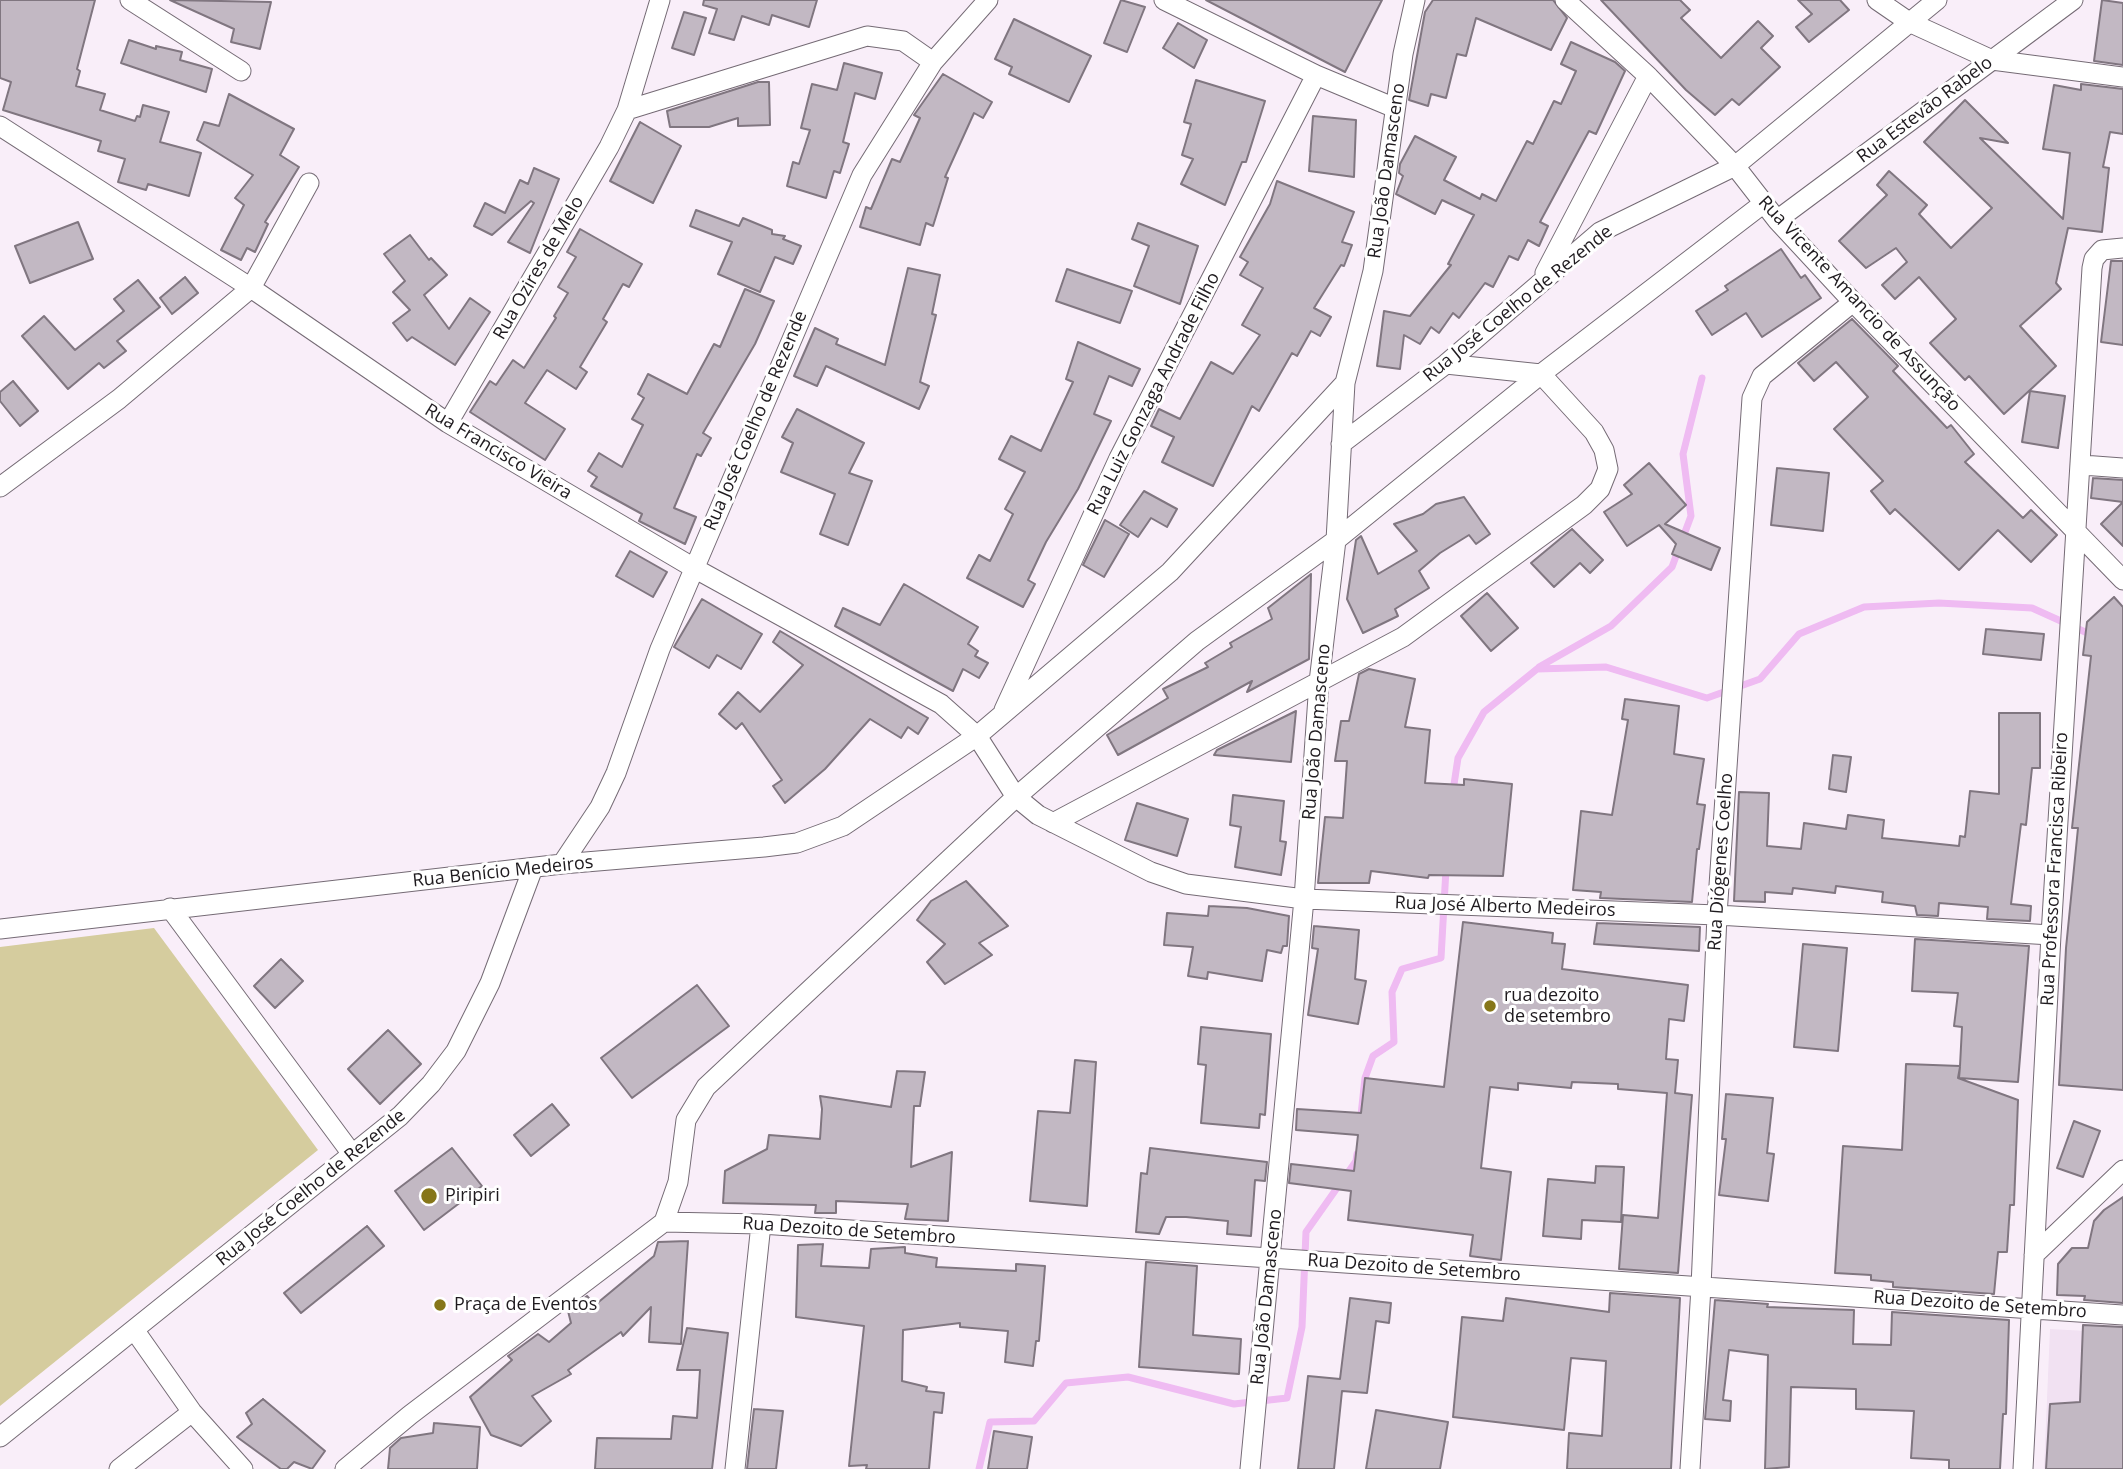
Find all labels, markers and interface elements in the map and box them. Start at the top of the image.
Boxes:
street label: Rua Estevão Rabelo [1853,52,1997,168]
street label: Rua João Damasceno [1364,82,1410,260]
street label: Rua Ozires de Melo [489,192,589,344]
street label: Rua Vicente Amancio de Assunção [1753,192,1965,416]
street label: Rua José Coelho de Rezende [1419,221,1617,387]
street label: Rua Luiz Gonzaga Andrade Filho [1083,269,1225,519]
street label: Rua José Coelho de Rezende [700,308,812,534]
street label: Rua Francisco Vieira [421,400,575,504]
street label: Rua João Damasceno [1299,643,1335,821]
street label: Rua Professora Francisca Ribeiro [2037,731,2073,1007]
street label: Rua Diógenes Coelho [1704,772,1738,952]
street label: Rua Benício Medeiros [412,852,594,892]
street label: Rua José Alberto Medeiros [1394,892,1616,922]
place label: rua dezoito de setembro [1504,985,1611,1028]
marker: rua dezoito de setembro [1482,998,1498,1014]
street label: Rua José Coelho de Rezende [212,1105,410,1271]
place label: Piripiri [445,1185,500,1207]
marker: Piripiri [419,1186,439,1206]
street label: Rua João Damasceno [1247,1208,1287,1386]
street label: Rua Dezoito de Setembro [742,1213,956,1249]
street label: Rua Dezoito de Setembro [1307,1250,1521,1286]
street label: Rua Dezoito de Setembro [1873,1287,2087,1323]
place label: Praça de Eventos [454,1294,597,1316]
marker: Praça de Eventos [432,1297,448,1313]

